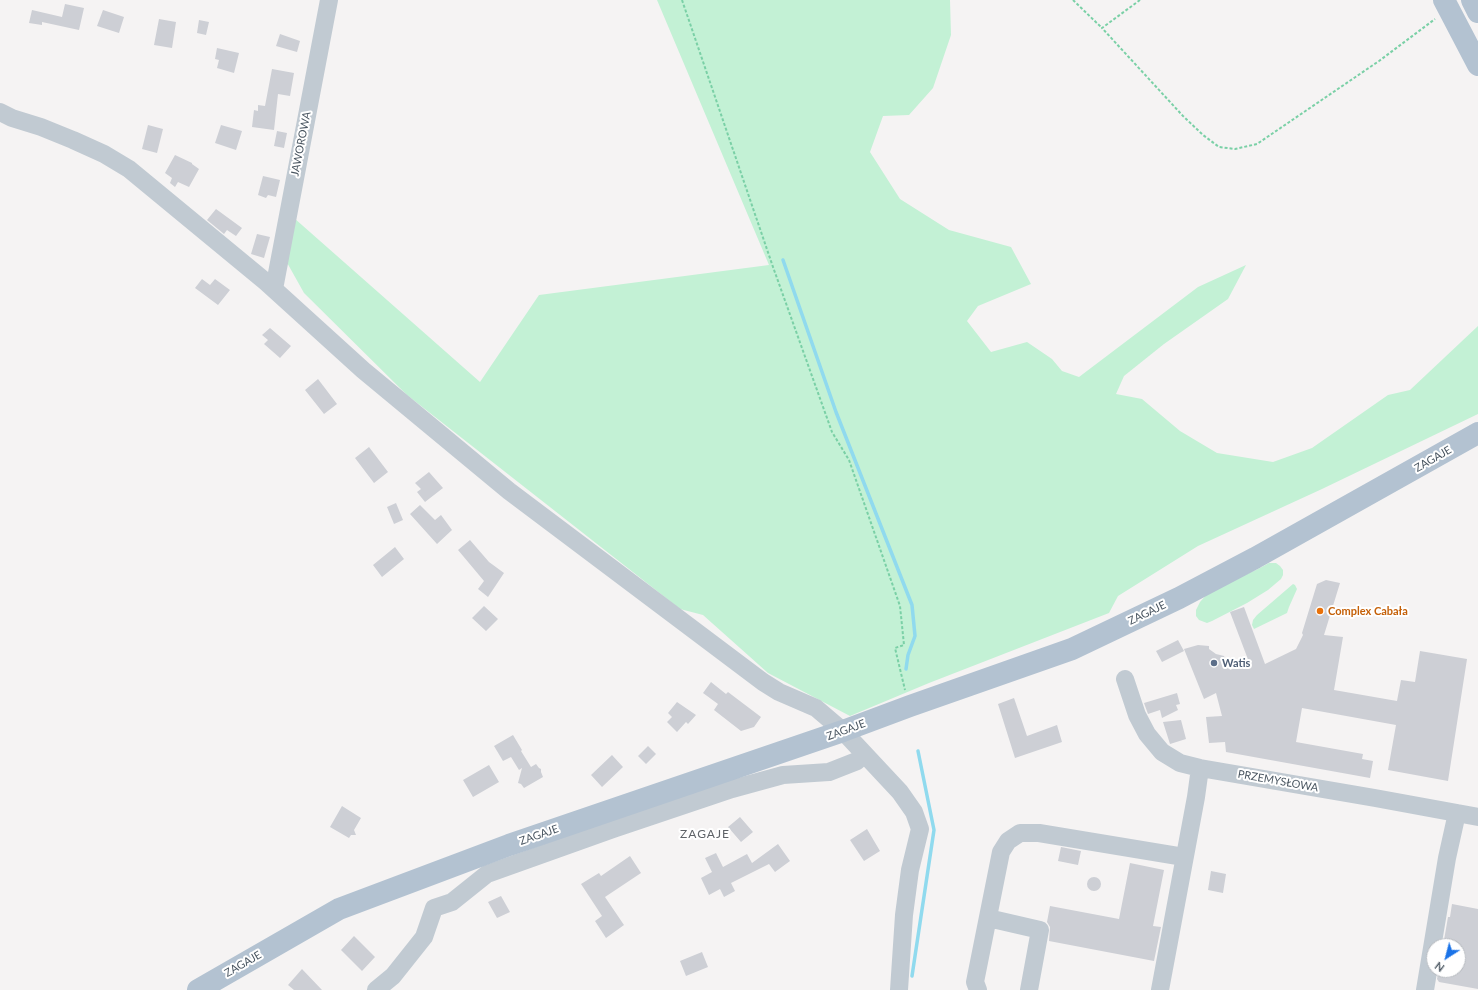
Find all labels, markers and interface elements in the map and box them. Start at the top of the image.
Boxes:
street label: JAWOROWA [288,111,314,177]
street label: ZAGAJE [1412,443,1454,475]
street label: ZAGAJE [1126,598,1168,628]
place label: Complex Cabała [1328,604,1408,618]
marker: Complex Cabała [1315,606,1325,616]
place label: Watis [1222,656,1250,670]
marker: Watis [1209,658,1219,668]
street label: ZAGAJE [825,717,867,743]
street label: PRZEMYSŁOWA [1237,767,1319,795]
street label: ZAGAJE [518,822,560,848]
district label: ZAGAJE [680,827,730,841]
north arrow [1426,938,1466,978]
street label: ZAGAJE [222,948,264,980]
text: N [1432,960,1446,975]

